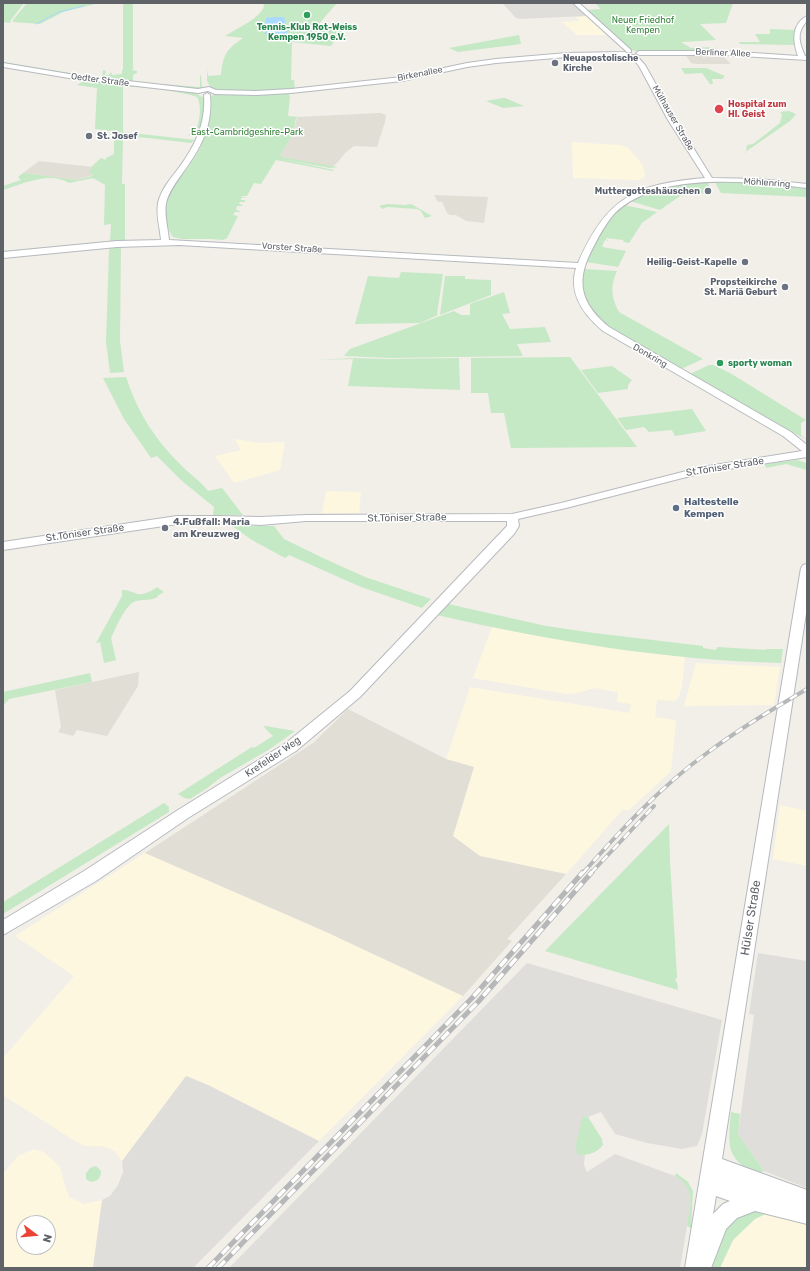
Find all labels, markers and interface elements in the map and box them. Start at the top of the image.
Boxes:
marker: Tennis-Klub Rot-Weiss Kempen 1950 e.V. [302,10,312,20]
park label: Neuer Friedhof Kempen [612,15,674,36]
place label: Tennis-Klub Rot-Weiss Kempen 1950 e.V. [257,22,357,43]
street label: Berliner Allee [695,47,751,59]
place label: Neuapostolische Kirche [563,53,638,74]
marker: Neuapostolische Kirche [550,58,560,68]
street label: Birkenallee [396,64,444,84]
street label: Oedter Straße [70,71,130,89]
street label: Mülhauser Straße [650,83,696,153]
place label: Hospital zum Hl. Geist [728,99,786,120]
marker: Hospital zum Hl. Geist [713,103,725,115]
park label: East-Cambridgeshire-Park [191,127,303,137]
marker: St. Josef [84,131,94,141]
place label: St. Josef [97,131,137,141]
street label: Möhlenring [743,176,791,190]
place label: Muttergotteshäuschen [595,186,700,196]
marker: Muttergotteshäuschen [703,186,713,196]
street label: Vorster Straße [261,241,323,255]
place label: Heilig-Geist-Kapelle [647,257,737,267]
marker: Heilig-Geist-Kapelle [740,257,750,267]
place label: Propsteikirche St. Mariä Geburt [704,277,777,298]
marker: Propsteikirche St. Mariä Geburt [780,282,790,292]
street label: Donkring [631,342,669,370]
marker: sporty woman [715,358,725,368]
place label: sporty woman [728,358,792,368]
street label: St.Töniser Straße [685,455,765,479]
place label: Haltestelle Kempen [684,496,739,520]
marker: Haltestelle Kempen [671,503,681,513]
street label: St.Töniser Straße [367,511,447,525]
place label: 4.Fußfall: Maria am Kreuzweg [173,516,250,540]
street label: St.Töniser Straße [45,522,125,544]
marker: 4.Fußfall: Maria am Kreuzweg [160,523,170,533]
street label: Krefelder Weg [243,734,303,780]
street label: Hülser Straße [738,879,764,957]
north arrow [16,1215,56,1255]
text: N [40,1233,54,1244]

